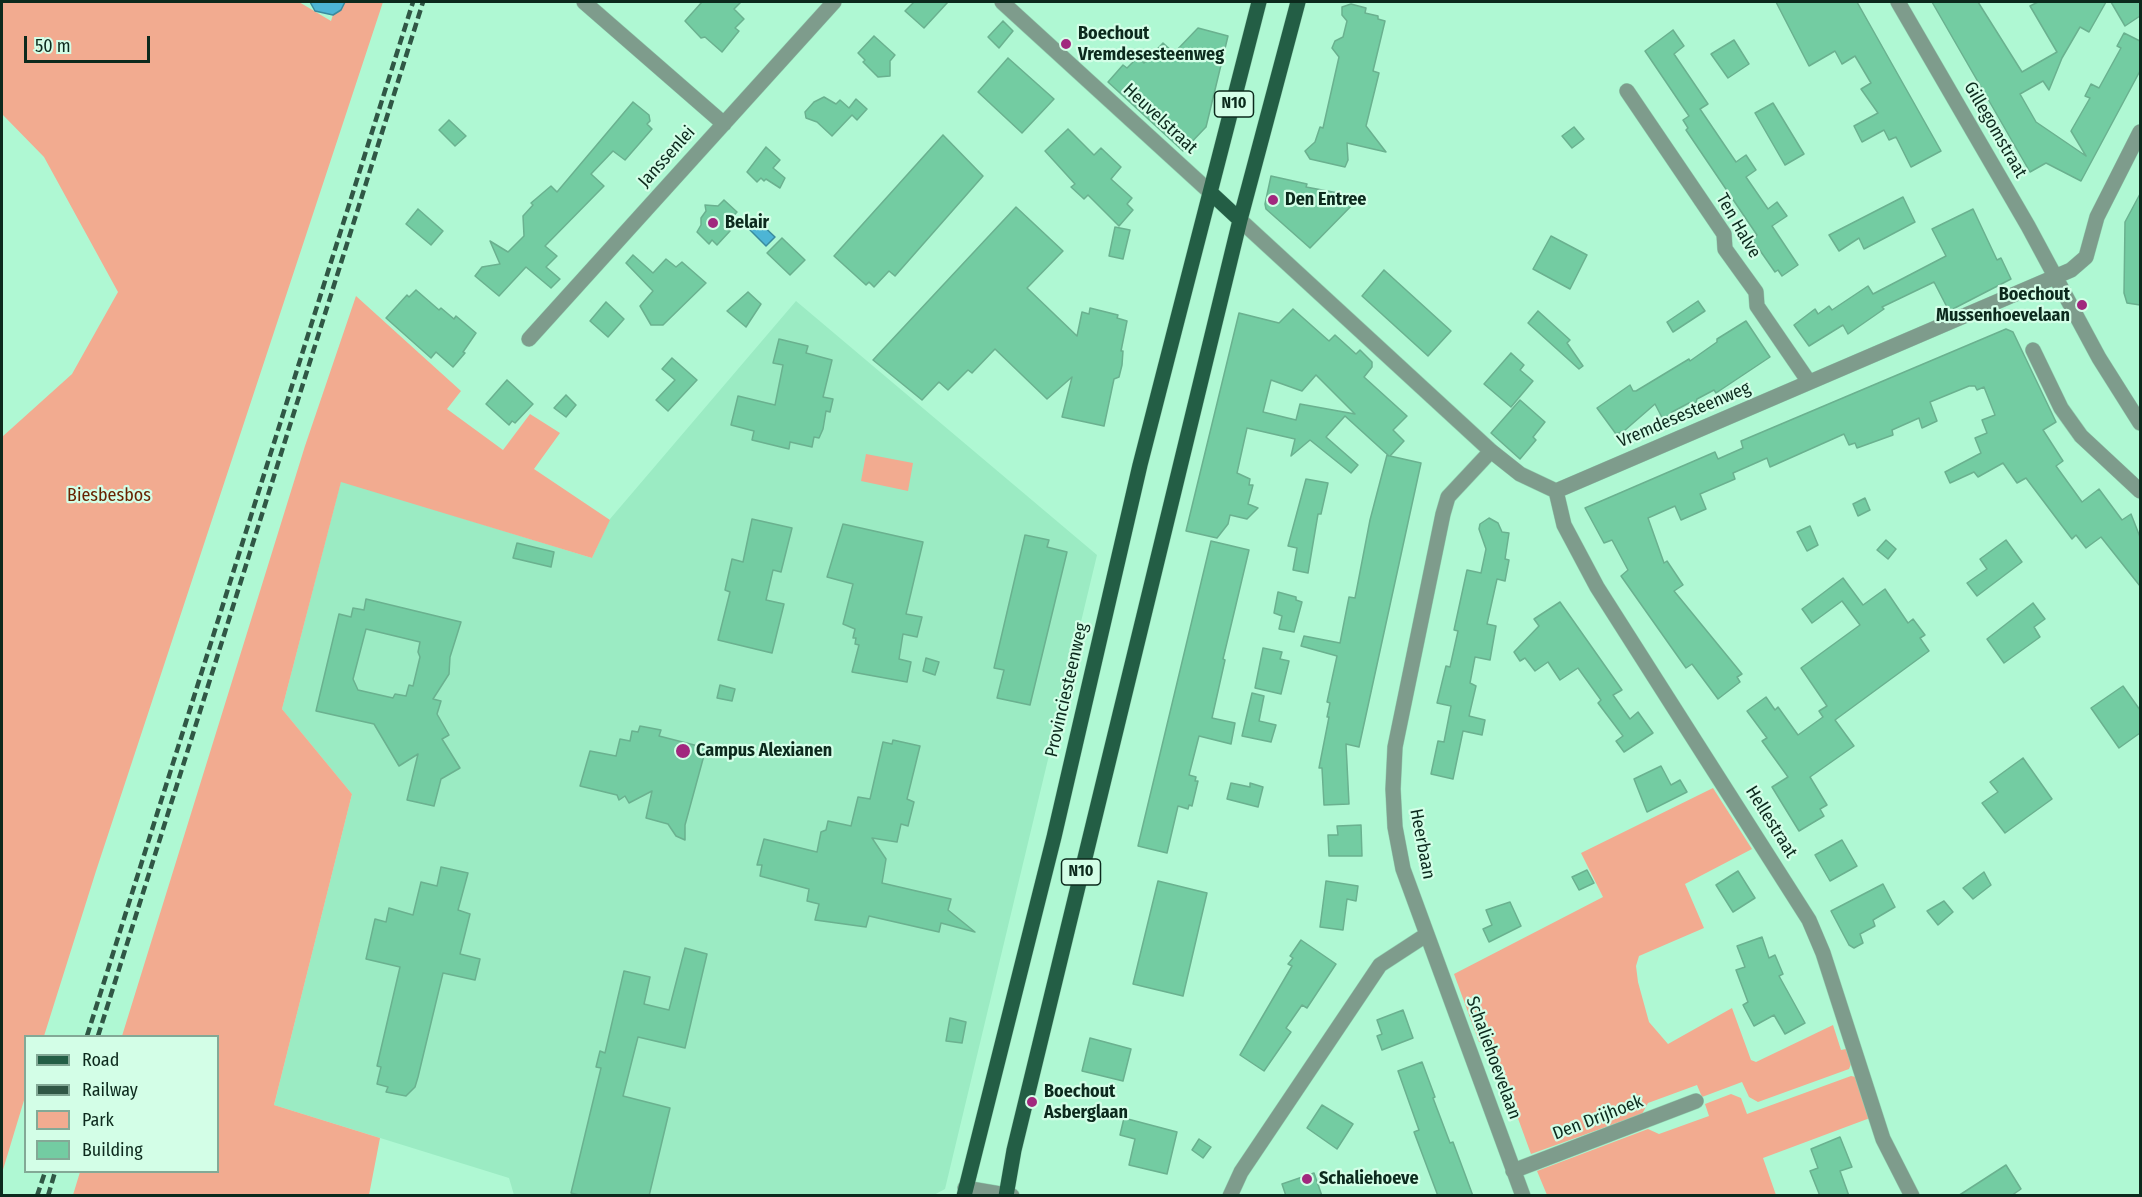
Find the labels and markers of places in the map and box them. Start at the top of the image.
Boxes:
place label: Boechout Vremdesesteenweg [1078,23,1224,66]
marker: Boechout Vremdesesteenweg [1059,37,1073,51]
place label: Den Entree [1285,189,1366,211]
marker: Den Entree [1266,193,1280,207]
place label: Belair [725,212,769,234]
marker: Belair [706,216,720,230]
place label: Boechout Mussenhoevelaan [1936,284,2070,326]
marker: Boechout Mussenhoevelaan [2075,298,2089,312]
place label: Campus Alexianen [696,740,832,762]
marker: Campus Alexianen [674,742,692,760]
place label: Boechout Asberglaan [1044,1081,1128,1124]
marker: Boechout Asberglaan [1025,1095,1039,1109]
place label: Schaliehoeve [1319,1168,1419,1190]
marker: Schaliehoeve [1300,1172,1314,1186]

